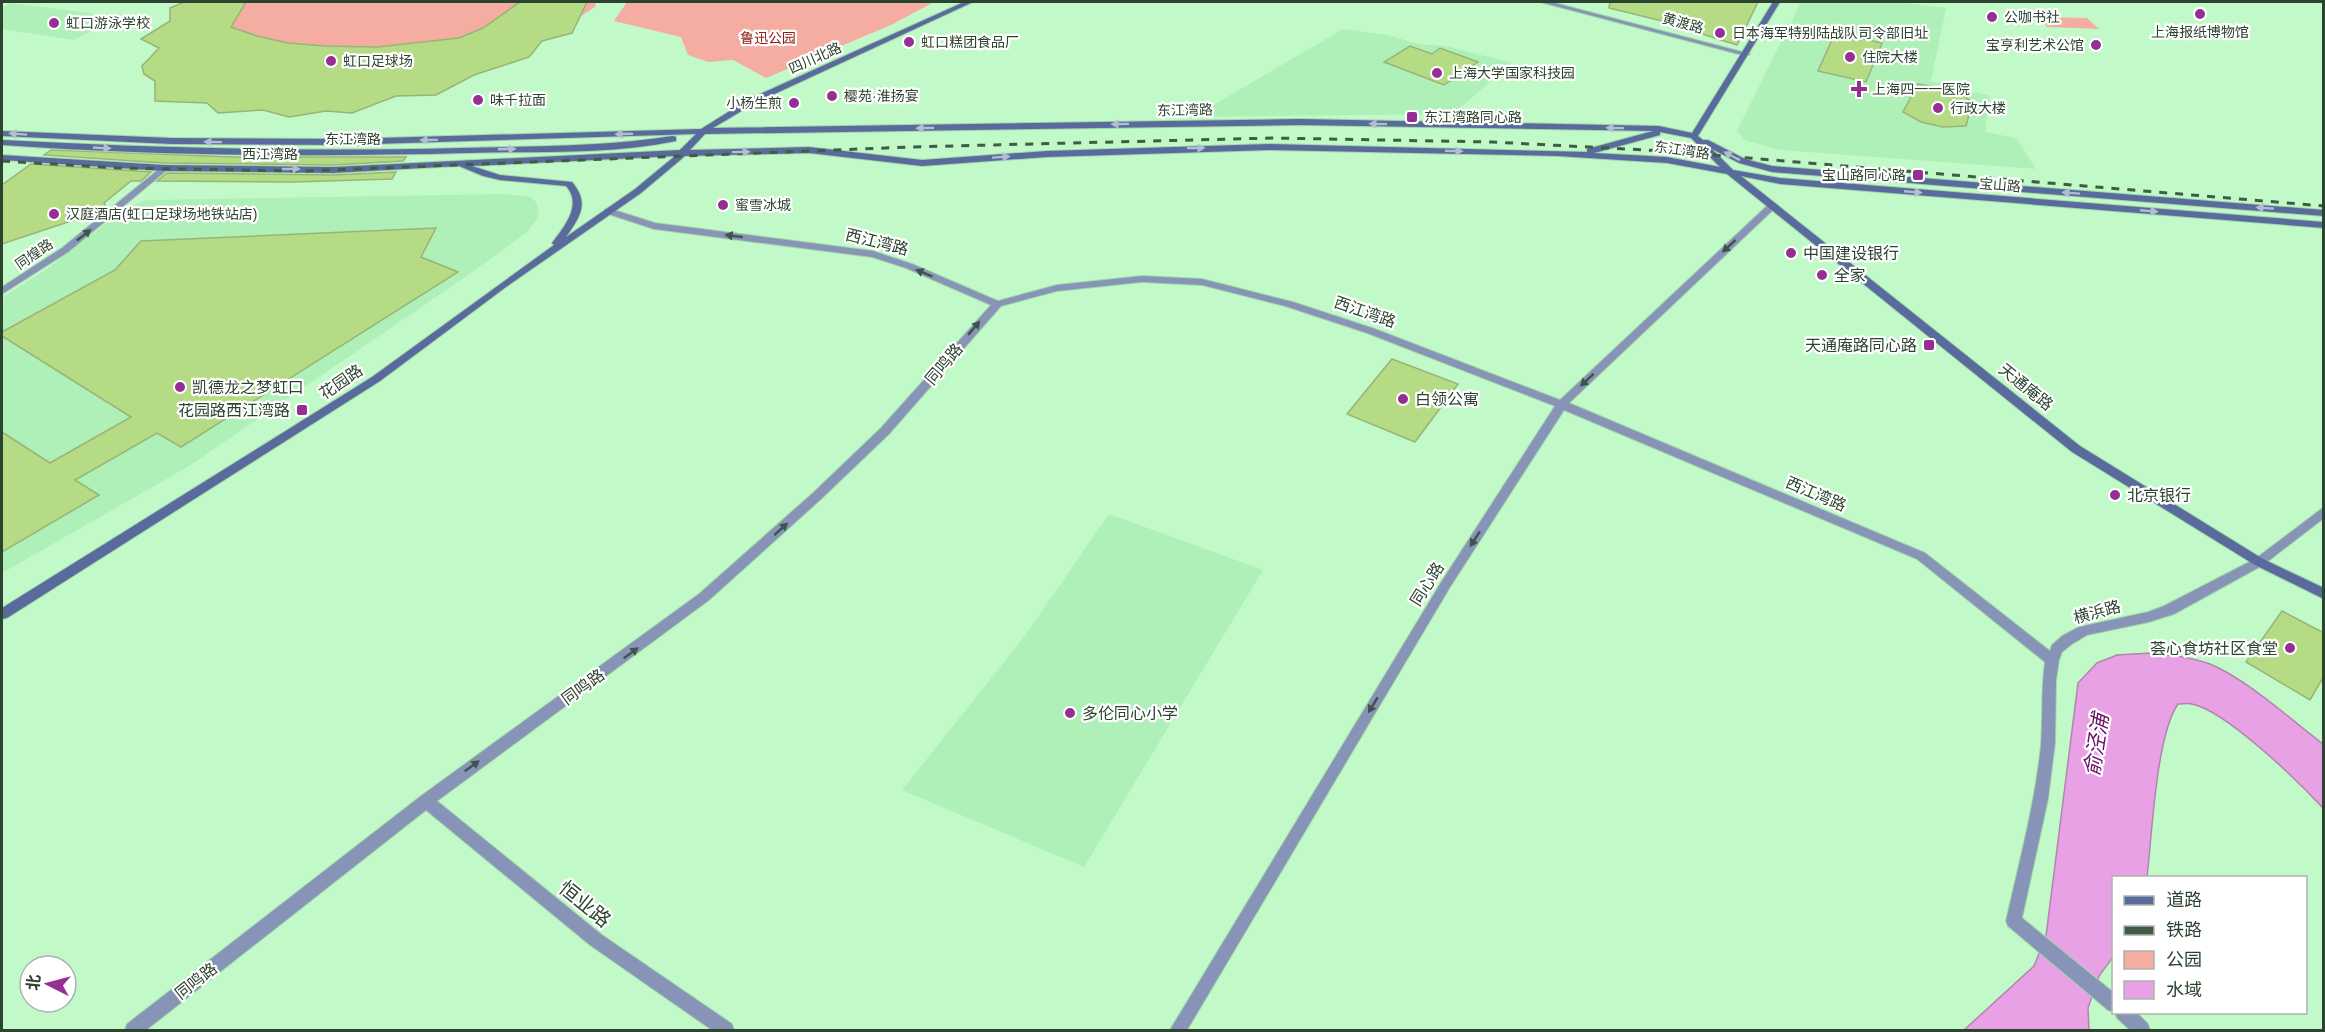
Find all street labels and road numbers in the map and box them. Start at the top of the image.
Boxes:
street label: 黄渡路 [1661,10,1705,36]
street label: 四川北路 [786,39,844,77]
street label: 东江湾路 [1157,102,1213,118]
street label: 东江湾路 [325,131,381,147]
street label: 东江湾路 [1653,138,1711,162]
street label: 西江湾路 [242,146,298,162]
street label: 宝山路 [1978,175,2022,195]
street label: 西江湾路 [844,226,910,258]
street label: 同煌路 [12,236,56,272]
street label: 西江湾路 [1332,294,1398,330]
street label: 同鸣路 [922,340,966,388]
street label: 天通庵路 [1996,360,2056,414]
street label: 花园路 [316,362,366,402]
street label: 西江湾路 [1783,474,1849,514]
street label: 同心路 [1407,559,1447,609]
street label: 横浜路 [2072,598,2122,626]
street label: 同鸣路 [559,666,607,708]
street label: 恒业路 [555,877,615,931]
street label: 同鸣路 [172,960,220,1002]

